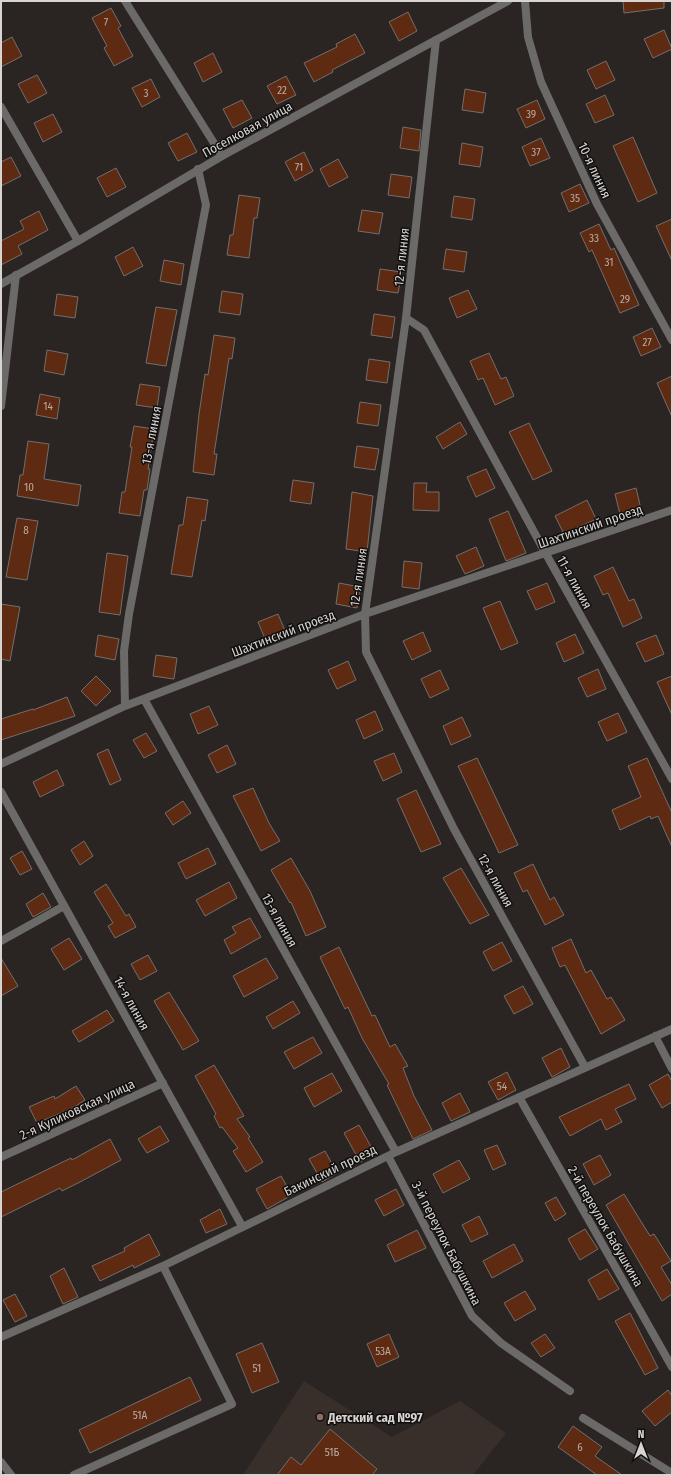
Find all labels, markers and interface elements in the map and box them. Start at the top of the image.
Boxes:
house number: 7 [104,16,109,29]
house number: 22 [277,84,287,97]
house number: 3 [144,87,149,100]
street label: Поселковая улица [200,98,295,160]
house number: 39 [526,108,536,121]
street label: 10-я линия [575,140,614,201]
house number: 37 [531,146,541,159]
house number: 71 [295,161,303,174]
house number: 35 [570,192,580,205]
street label: 12-я линия [391,227,412,287]
house number: 33 [589,232,599,245]
house number: 31 [605,256,614,269]
house number: 29 [620,293,630,306]
house number: 27 [642,336,652,349]
house number: 14 [43,400,53,413]
street label: 13-я линия [138,405,164,466]
house number: 10 [24,481,34,494]
street label: Шахтинский проезд [536,501,645,551]
house number: 8 [23,524,29,537]
street label: 12-я линия [347,547,370,607]
street label: 11-я линия [554,553,595,611]
street label: Шахтинский проезд [229,607,337,660]
street label: 12-я линия [475,851,516,910]
street label: 13-я линия [259,891,300,950]
street label: 14-я линия [111,974,153,1033]
street label: 2-я Куликовская улица [17,1076,137,1143]
house number: 54 [497,1080,508,1093]
street label: Бакинский проезд [282,1141,379,1199]
street label: 2-й переулок Бабушкина [565,1163,646,1289]
street label: 3-й переулок Бабушкина [409,1179,484,1308]
house number: 53А [375,1345,391,1358]
house number: 51 [253,1362,261,1375]
house number: 51А [133,1409,148,1422]
place label: Детский сад №97 [327,1410,423,1425]
marker: Детский сад №97 [315,1412,325,1422]
north arrow [621,1424,661,1464]
text: N [638,1428,644,1441]
house number: 6 [577,1441,583,1454]
house number: 51Б [325,1446,340,1459]

